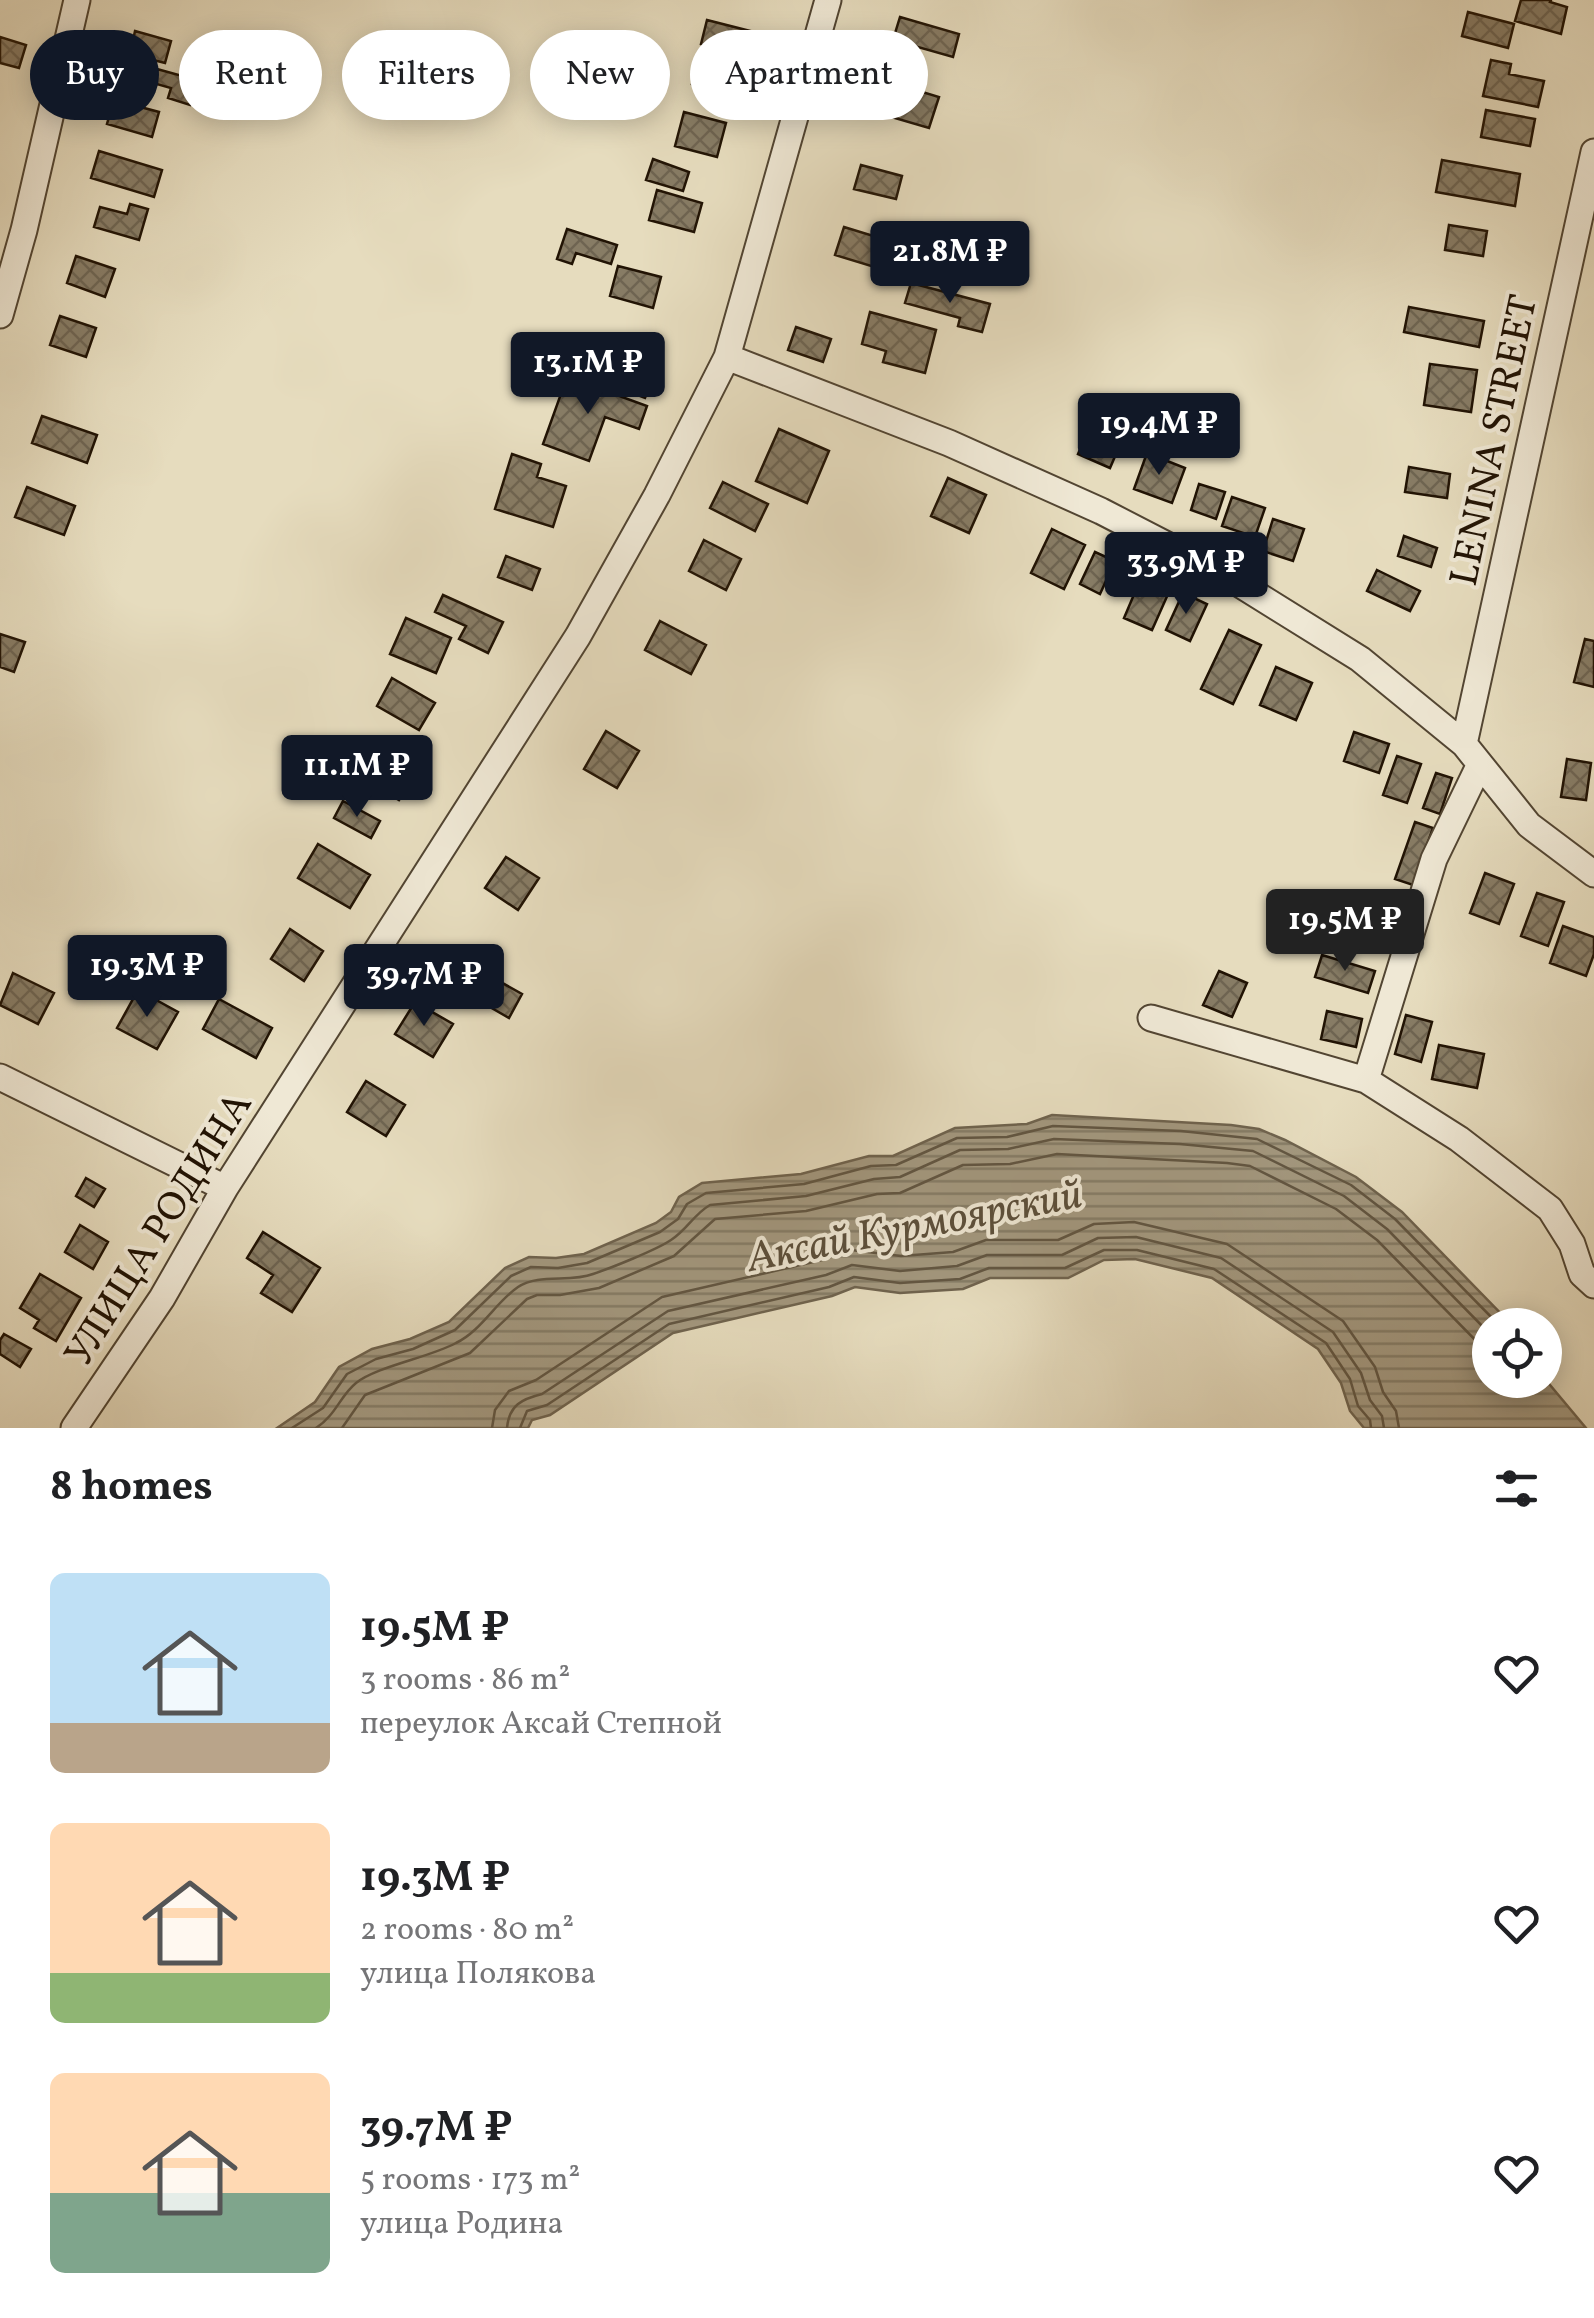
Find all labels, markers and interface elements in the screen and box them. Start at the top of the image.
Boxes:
chip: Buy [30,30,159,120]
chip: Rent [179,30,322,120]
chip: Filters [342,30,510,120]
chip: New [530,30,670,120]
chip: Apartment [690,30,928,120]
pin: 21.8M ₽ [858,221,1042,306]
text: 21.8M ₽ [892,231,1008,275]
street label: LENINA STREET [1438,290,1554,592]
pin: 13.1M ₽ [496,332,680,417]
text: 13.1M ₽ [533,342,643,386]
pin: 19.4M ₽ [1067,393,1251,478]
text: 19.4M ₽ [1100,403,1218,447]
pin: 33.9M ₽ [1094,532,1278,617]
text: 33.9M ₽ [1127,542,1245,586]
pin: 11.1M ₽ [265,735,449,820]
text: 11.1M ₽ [304,745,410,789]
pin: 19.5M ₽ [1253,889,1437,974]
text: 19.5M ₽ [1288,899,1402,943]
pin: 19.3M ₽ [55,935,239,1020]
pin: 39.7M ₽ [332,944,516,1029]
text: 19.3M ₽ [90,945,204,989]
text: 39.7M ₽ [366,954,482,998]
street label: УЛИЦА РОДИНА [53,1082,268,1379]
water label: Аксай Курмоярский [740,1167,1087,1290]
map controls [1472,1308,1562,1398]
button: locate [1472,1308,1562,1398]
text: 8 homes [50,1459,213,1518]
icon: filters [1489,1461,1544,1516]
text: 19.5M ₽ [360,1600,510,1659]
icon: home [130,1613,250,1733]
icon: heart [1489,1646,1544,1701]
text: 3 rooms · 86 m² [360,1659,570,1703]
text: переулок Аксай Степной [360,1703,722,1747]
text: 19.3M ₽ [360,1850,510,1909]
icon: home [130,1863,250,1983]
icon: heart [1489,1896,1544,1951]
text: 2 rooms · 80 m² [360,1909,574,1953]
text: улица Полякова [360,1953,596,1997]
text: 39.7M ₽ [360,2100,512,2159]
icon: home [130,2113,250,2233]
icon: heart [1489,2146,1544,2201]
text: 5 rooms · 173 m² [360,2159,580,2203]
text: улица Родина [360,2203,564,2247]

